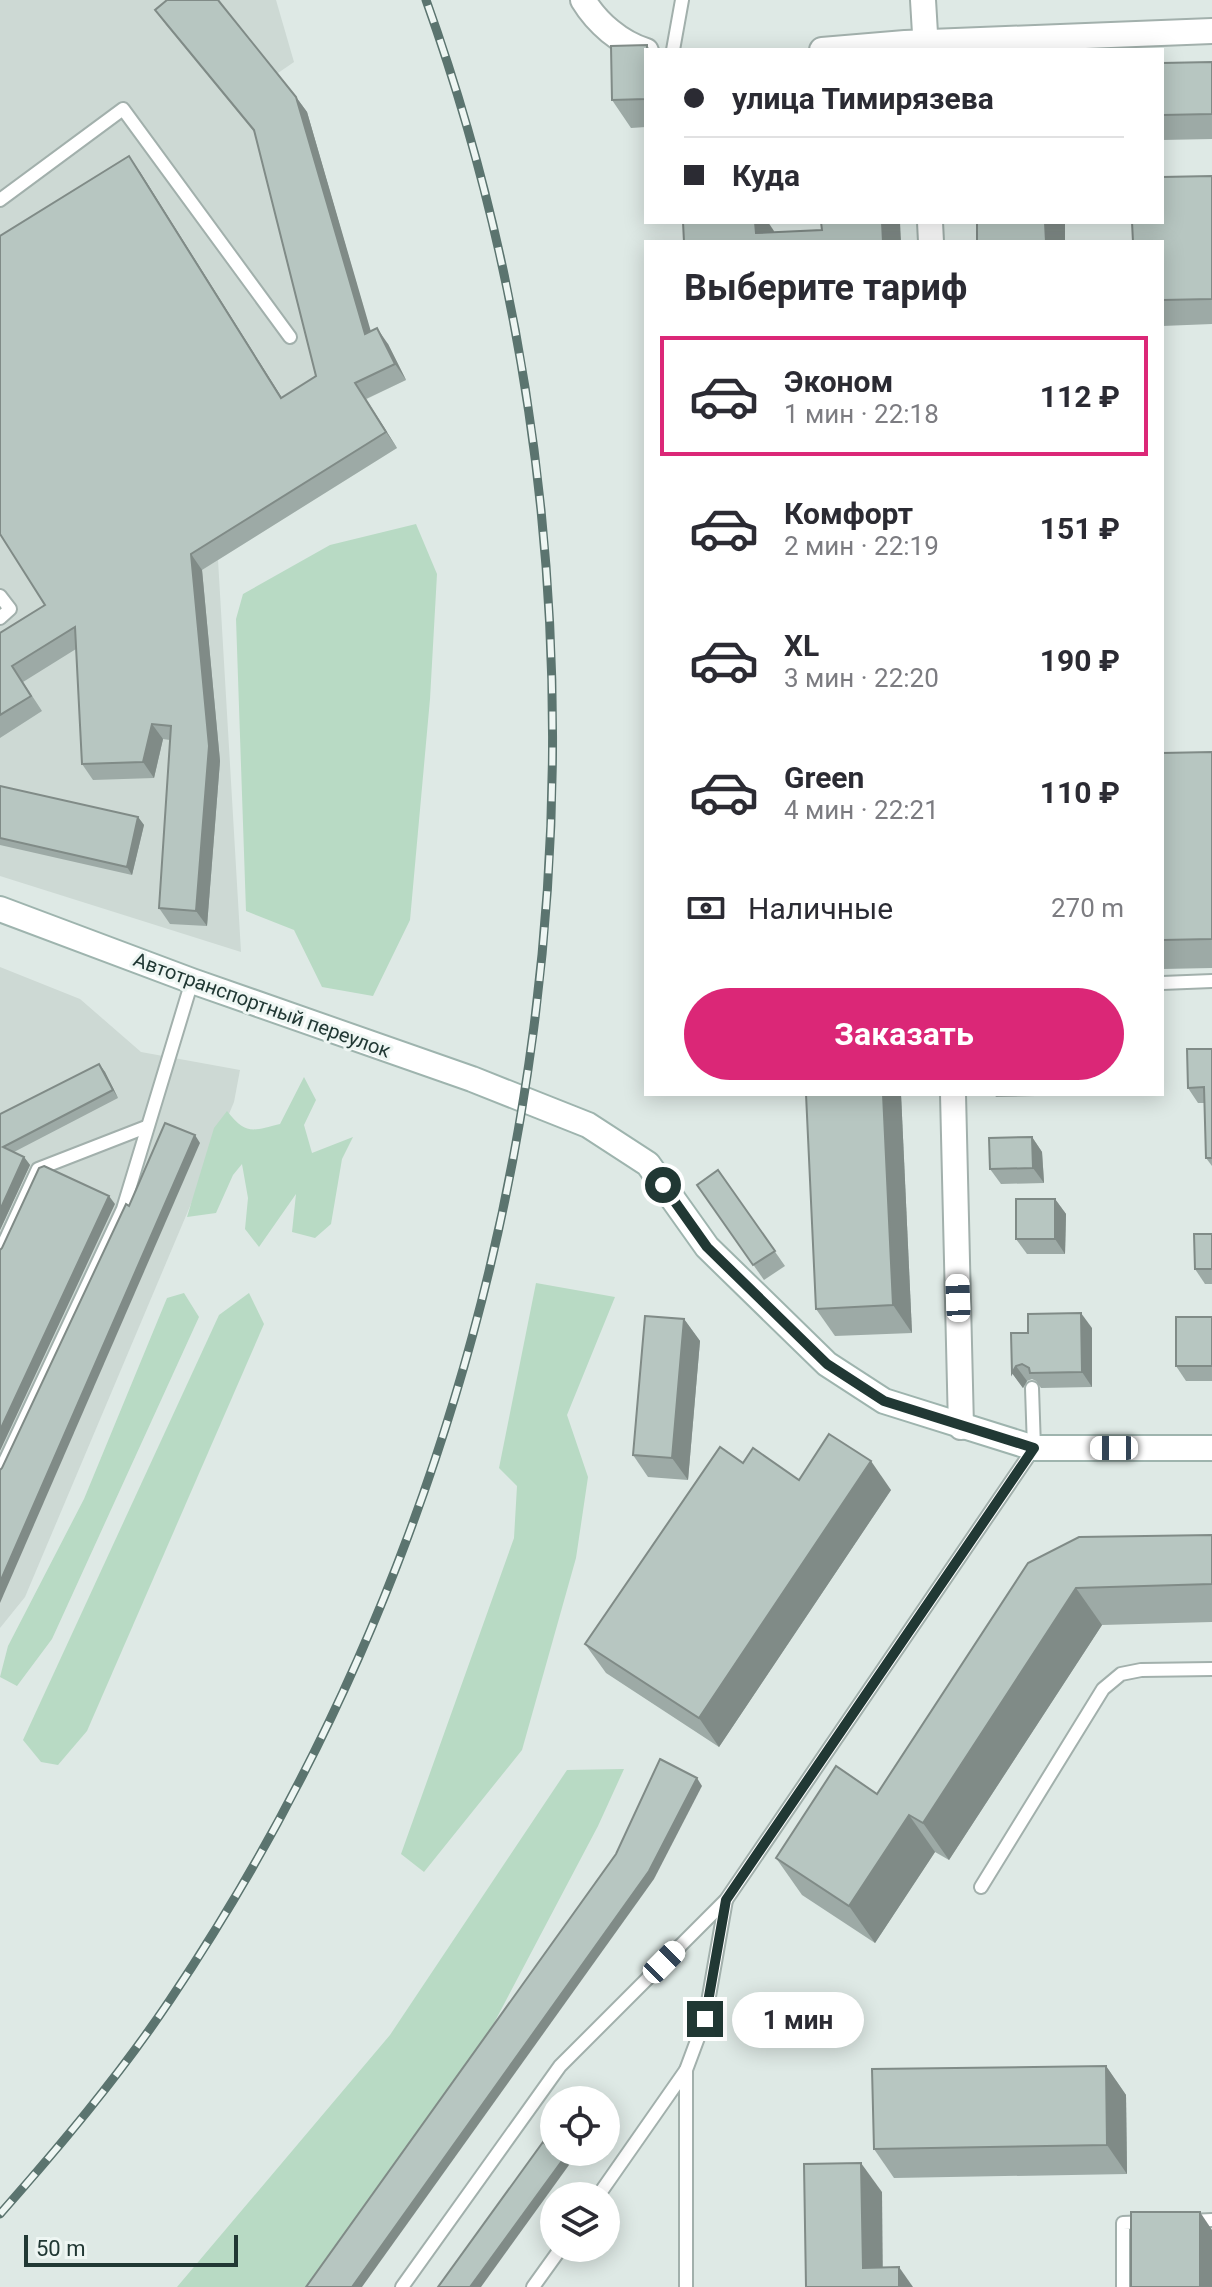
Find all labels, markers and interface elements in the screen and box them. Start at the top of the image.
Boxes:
text: улица Тимирязева [732,81,994,116]
text: Куда [732,158,800,193]
text: Выберите тариф [684,267,967,309]
icon: car [688,360,760,432]
text: Эконом [784,364,893,399]
text: 112 ₽ [1040,379,1120,414]
text: 1 мин · 22:18 [784,399,939,429]
icon: car [688,492,760,564]
text: Комфорт [784,496,913,531]
text: 151 ₽ [1040,511,1120,546]
text: 2 мин · 22:19 [784,531,939,561]
icon: car [688,624,760,696]
text: XL [784,628,819,663]
text: 190 ₽ [1040,643,1120,678]
text: 3 мин · 22:20 [784,663,939,693]
icon: car [688,756,760,828]
text: Green [784,760,864,795]
text: 110 ₽ [1040,775,1120,810]
text: 4 мин · 22:21 [784,795,939,825]
icon: cash [684,886,728,930]
text: Наличные [748,891,893,926]
text: 270 m [1051,893,1124,923]
street label: Автотранспортный переулок [130,947,394,1063]
button: Заказать [684,988,1124,1080]
route start [645,1167,681,1203]
car [945,1274,971,1322]
car [1090,1436,1138,1460]
car [639,1937,689,1987]
callout: 1 мин [733,1991,865,2047]
route end [687,2001,723,2037]
text: 1 мин [763,2005,833,2035]
map controls [540,2086,620,2262]
button: locate [540,2086,620,2166]
button: layers [540,2182,620,2262]
scale bar [24,2231,238,2267]
text: 50 m [36,2236,85,2261]

